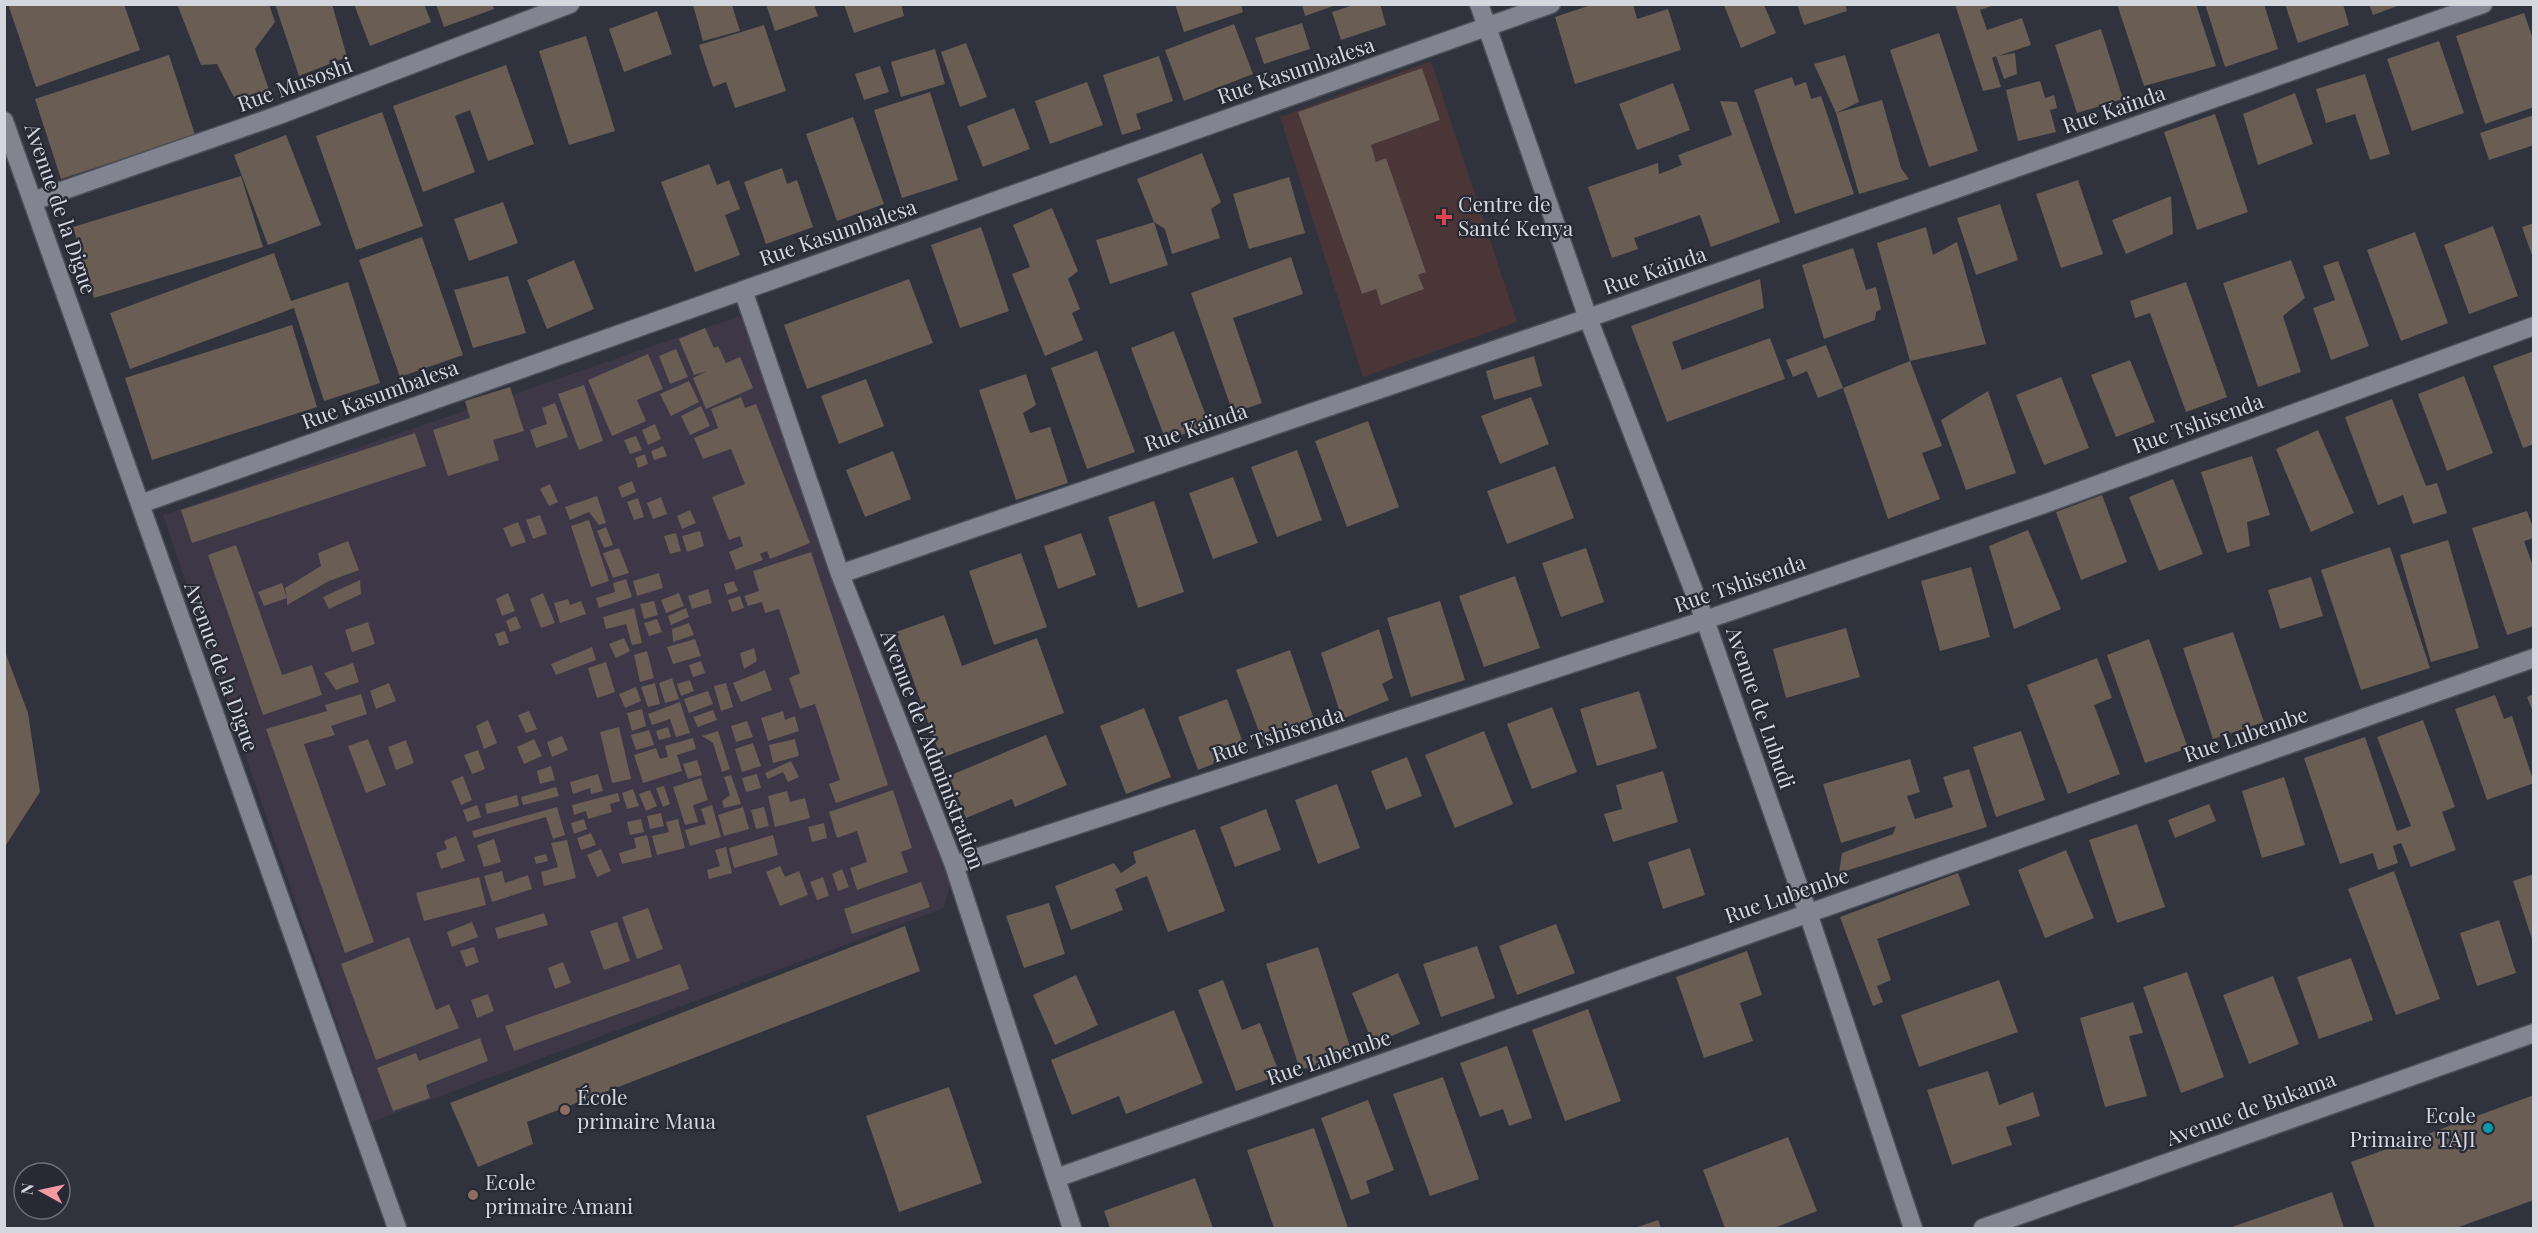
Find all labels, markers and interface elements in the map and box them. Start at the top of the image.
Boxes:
street label: Rue Kasumbalesa [1213,29,1378,109]
street label: Rue Musoshi [233,49,356,117]
street label: Rue Kaïnda [2058,77,2169,139]
street label: Avenue de la Digue [19,118,104,297]
place label: Centre de Santé Kenya [1458,189,1574,241]
street label: Rue Kasumbalesa [755,191,920,271]
marker: Centre de Santé Kenya [1435,208,1453,226]
street label: Rue Kaïnda [1599,238,1710,300]
street label: Rue Kasumbalesa [297,352,462,434]
street label: Rue Tshisenda [2128,385,2267,459]
street label: Rue Kaïnda [1140,395,1251,457]
street label: Rue Tshisenda [1670,546,1809,618]
street label: Avenue de la Digue [179,577,267,755]
street label: Avenue de Lubudi [1721,622,1803,792]
street label: Avenue de l'Administration [875,625,993,873]
street label: Rue Tshisenda [1208,698,1347,768]
street label: Rue Lubembe [2179,699,2311,767]
street label: Rue Lubembe [1720,860,1852,928]
street label: Rue Lubembe [1262,1022,1394,1090]
street label: Avenue de Bukama [2161,1063,2340,1151]
place label: École primaire Maua [577,1082,717,1134]
place label: Ecole Primaire TAJI [2349,1100,2476,1152]
marker: École primaire Maua [558,1103,572,1117]
marker: Ecole Primaire TAJI [2481,1121,2495,1135]
north arrow [12,1161,72,1221]
place label: Ecole primaire Amani [485,1167,633,1219]
text: N [15,1181,38,1196]
marker: Ecole primaire Amani [466,1188,480,1202]

